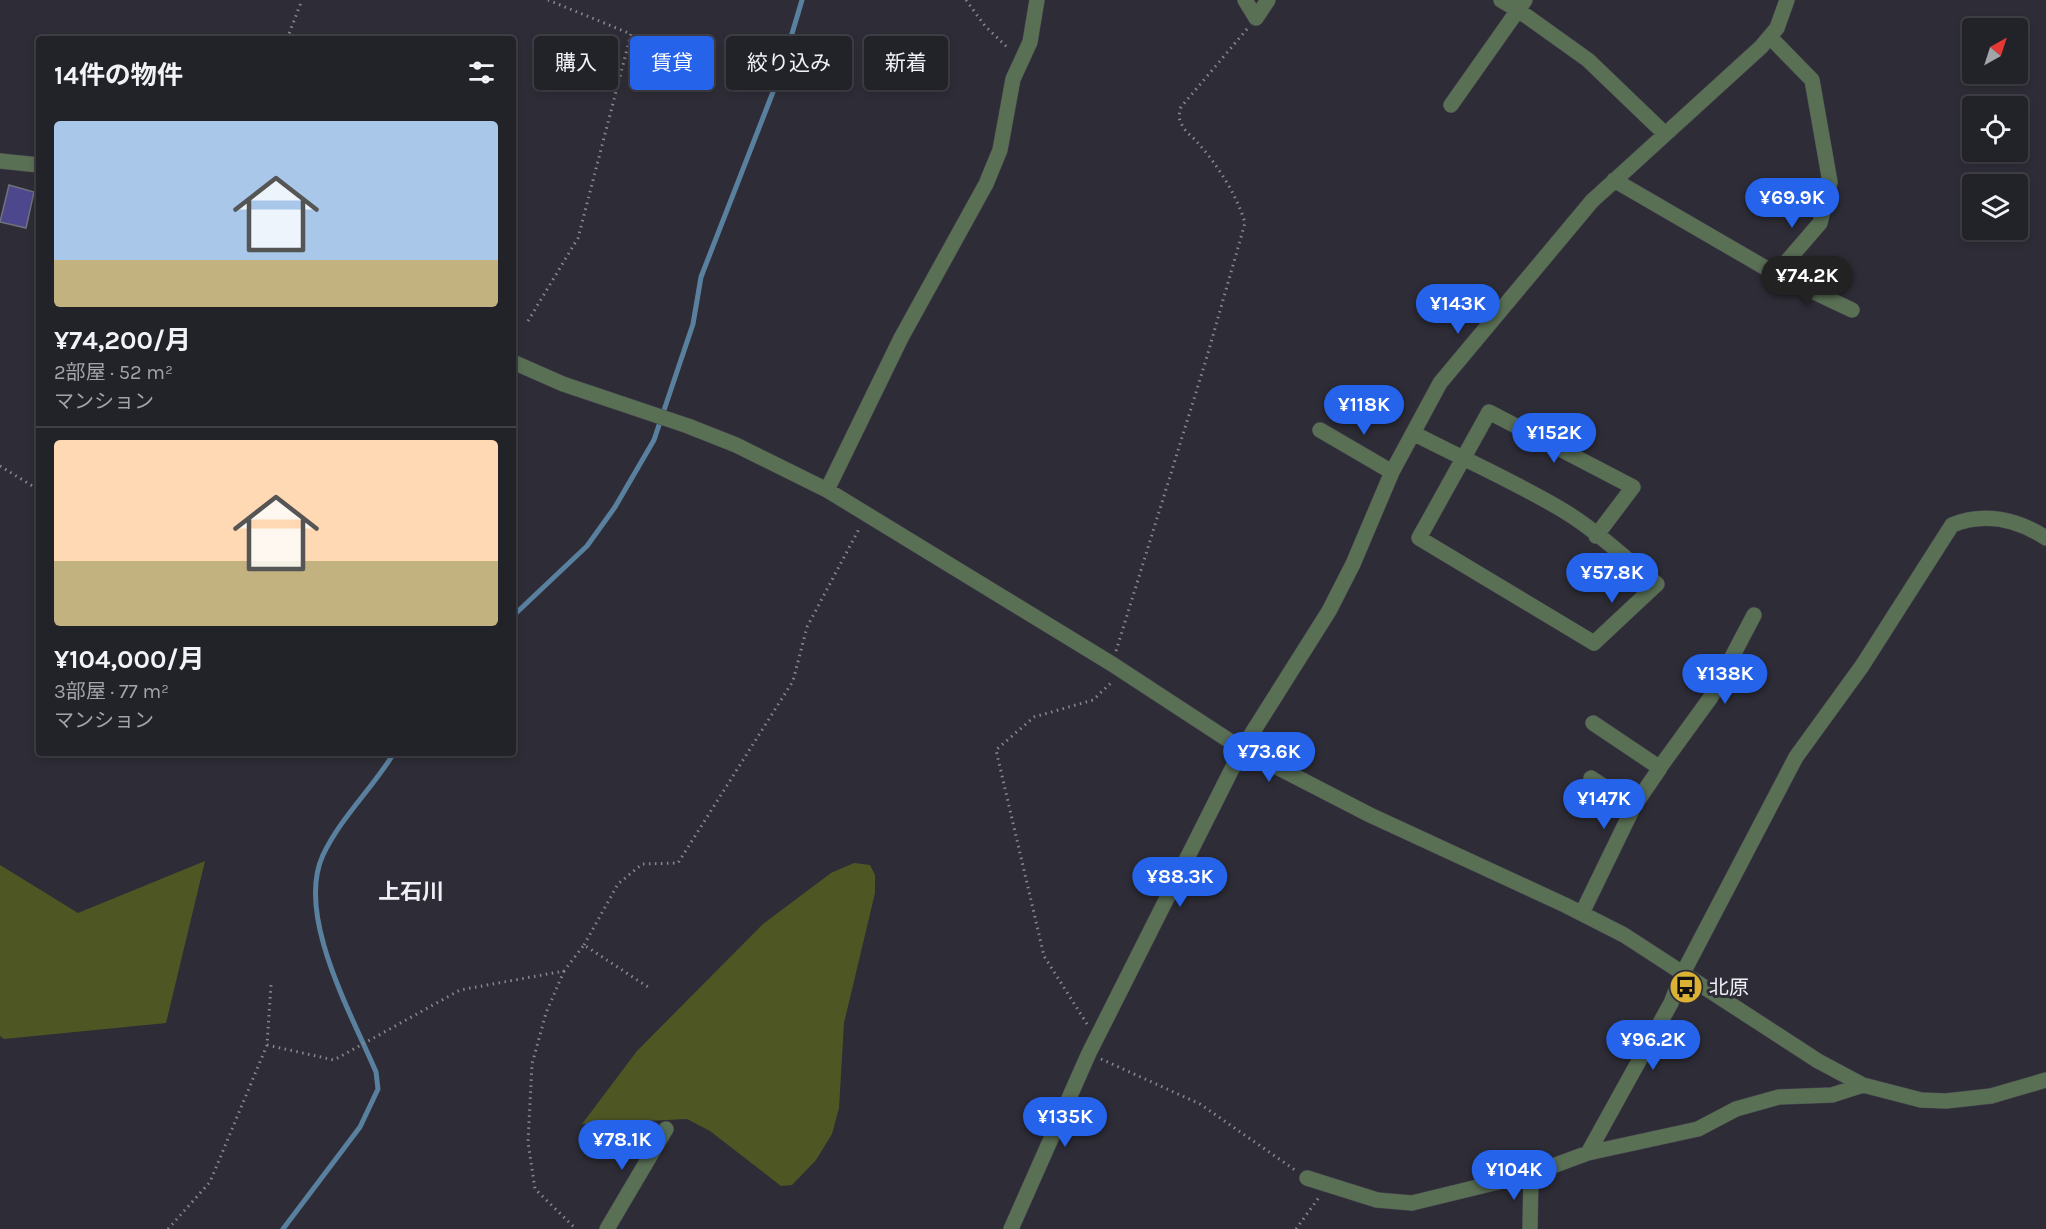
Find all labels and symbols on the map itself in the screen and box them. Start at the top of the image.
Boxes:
north arrow [1962,18,2028,84]
pin: ¥69.9K [1743,178,1841,229]
pin: ¥74.2K [1758,256,1856,307]
pin: ¥143K [1416,284,1500,335]
pin: ¥118K [1322,385,1406,436]
pin: ¥152K [1512,413,1596,464]
pin: ¥57.8K [1563,553,1661,604]
pin: ¥138K [1683,654,1767,705]
pin: ¥73.6K [1220,732,1318,783]
pin: ¥147K [1562,779,1646,830]
pin: ¥88.3K [1131,857,1229,908]
district label: 上石川 [378,879,444,905]
bus stop icon: 北原 [1668,969,1704,1005]
place label: 北原 [1709,976,1749,999]
pin: ¥96.2K [1604,1020,1702,1071]
pin: ¥135K [1023,1097,1107,1148]
pin: ¥78.1K [573,1120,671,1171]
pin: ¥104K [1472,1150,1556,1201]

